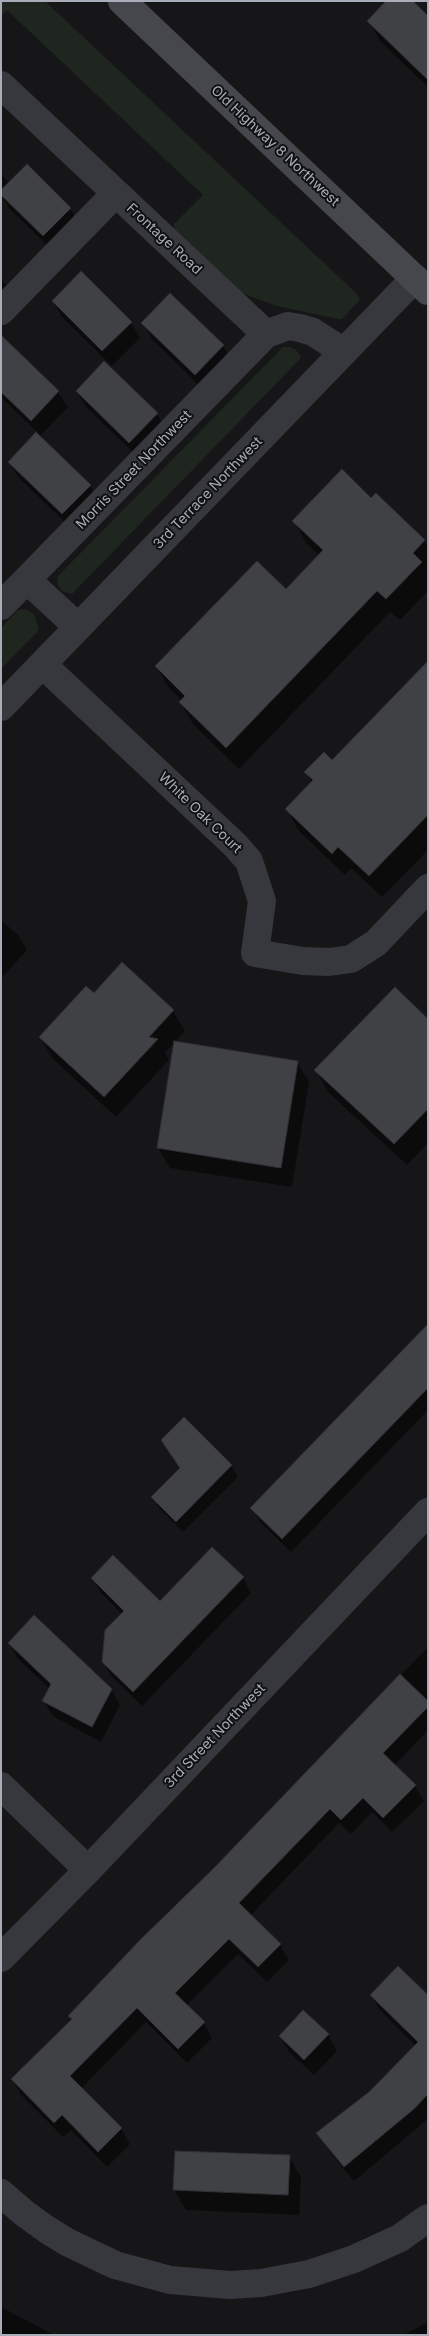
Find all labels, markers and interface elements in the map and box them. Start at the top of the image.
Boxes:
street label: Old Highway 8 Northwest [207,82,343,210]
street label: Frontage Road [123,200,205,278]
street label: Morris Street Northwest [73,407,195,533]
street label: 3rd Terrace Northwest [150,433,266,553]
street label: White Oak Court [155,769,245,857]
street label: 3rd Street Northwest [161,1680,269,1792]

